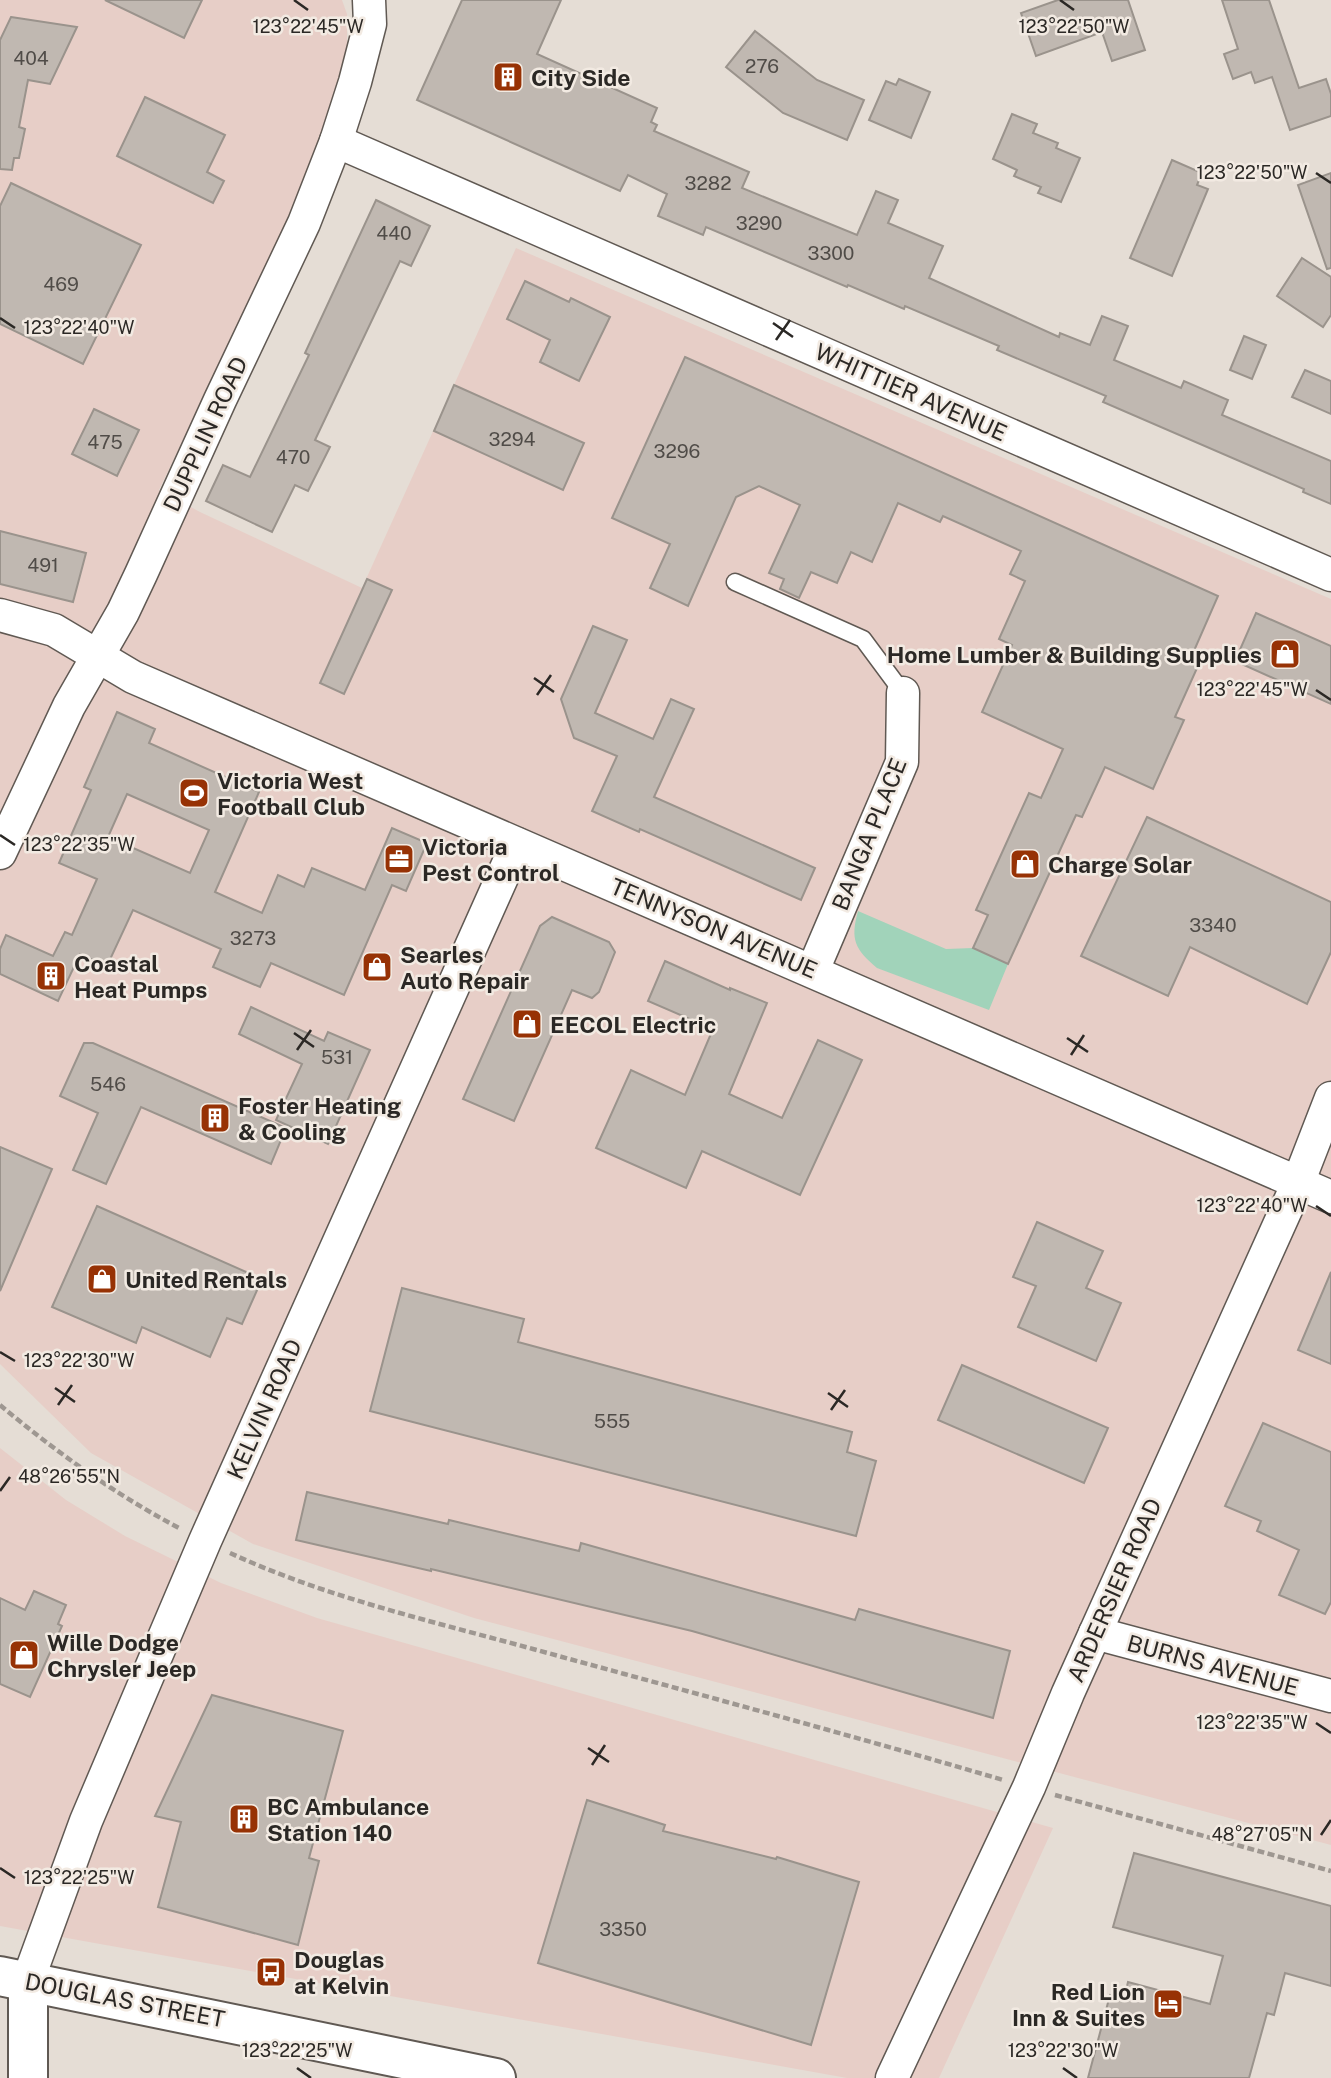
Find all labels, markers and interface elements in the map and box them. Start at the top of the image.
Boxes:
text: 123°22'45"W [252,16,364,37]
text: 123°22'50"W [1018,16,1130,37]
house number: 404 [13,47,49,69]
house number: 276 [745,55,779,77]
building icon: City Side [491,60,525,94]
place label: City Side [531,64,631,91]
text: 123°22'50"W [1196,162,1308,183]
house number: 3282 [685,172,731,194]
house number: 3290 [736,212,782,234]
house number: 440 [376,222,412,244]
house number: 3300 [808,242,854,264]
house number: 469 [43,273,79,295]
text: 123°22'40"W [24,317,134,338]
street label: WHITTIER AVENUE [811,338,1011,446]
street label: DUPPLIN ROAD [157,352,253,516]
house number: 3294 [488,428,536,450]
house number: 475 [87,431,123,453]
house number: 3296 [654,440,700,462]
house number: 470 [276,446,310,468]
house number: 491 [27,554,59,576]
shop icon: Home Lumber & Building Supplies [1268,637,1302,671]
place label: Home Lumber & Building Supplies [887,641,1262,668]
text: 123°22'45"W [1196,679,1308,700]
street label: BANGA PLACE [826,754,912,914]
place label: Victoria West Football Club [217,767,365,820]
sports icon: Victoria West Football Club [177,776,211,810]
place label: Victoria Pest Control [422,833,560,886]
text: 123°22'35"W [23,834,135,855]
office icon: Victoria Pest Control [382,842,416,876]
shop icon: Charge Solar [1008,847,1042,881]
place label: Charge Solar [1048,851,1192,878]
street label: TENNYSON AVENUE [607,872,821,984]
house number: 3340 [1189,914,1237,936]
house number: 3273 [230,927,276,949]
place label: Searles Auto Repair [400,941,529,994]
place label: Coastal Heat Pumps [74,950,207,1003]
shop icon: Searles Auto Repair [360,950,394,984]
building icon: Coastal Heat Pumps [34,959,68,993]
shop icon: EECOL Electric [510,1007,544,1041]
place label: EECOL Electric [550,1011,716,1038]
house number: 531 [321,1046,353,1068]
house number: 546 [90,1073,126,1095]
place label: Foster Heating & Cooling [238,1092,401,1145]
building icon: Foster Heating & Cooling [198,1101,232,1135]
text: 123°22'40"W [1197,1195,1307,1216]
shop icon: United Rentals [85,1262,119,1296]
place label: United Rentals [125,1266,287,1293]
street label: KELVIN ROAD [221,1335,307,1483]
text: 123°22'30"W [24,1350,134,1371]
house number: 555 [594,1410,630,1432]
text: 48°26'55"N [18,1466,120,1487]
street label: ARDERSIER ROAD [1061,1494,1167,1686]
place label: Wille Dodge Chrysler Jeep [47,1629,196,1682]
street label: BURNS AVENUE [1124,1629,1302,1701]
shop icon: Wille Dodge Chrysler Jeep [7,1638,41,1672]
text: 123°22'35"W [1196,1712,1308,1733]
place label: BC Ambulance Station 140 [267,1793,429,1846]
building icon: BC Ambulance Station 140 [227,1802,261,1836]
text: 48°27'05"N [1211,1824,1313,1845]
text: 123°22'25"W [24,1867,134,1888]
house number: 3350 [599,1918,647,1940]
place label: Douglas at Kelvin [294,1946,389,1999]
bus stop icon: Douglas at Kelvin [254,1955,288,1989]
street label: DOUGLAS STREET [23,1967,228,2033]
place label: Red Lion Inn & Suites [1012,1978,1145,2031]
hotel icon: Red Lion Inn & Suites [1151,1987,1185,2021]
text: 123°22'25"W [242,2040,352,2061]
text: 123°22'30"W [1008,2040,1118,2061]

